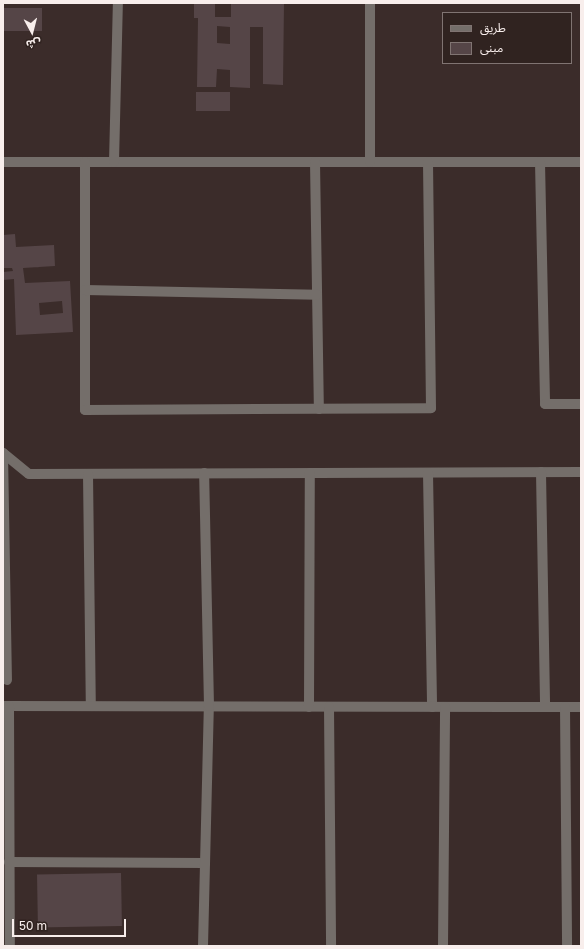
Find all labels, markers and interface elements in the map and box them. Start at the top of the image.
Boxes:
north arrow [12,12,52,52]
legend [442,12,572,64]
text: طريق [480,20,506,35]
text: ش [25,37,42,52]
text: مبنى [480,40,503,55]
scale bar [14,911,128,937]
text: 50 m [19,918,47,933]

